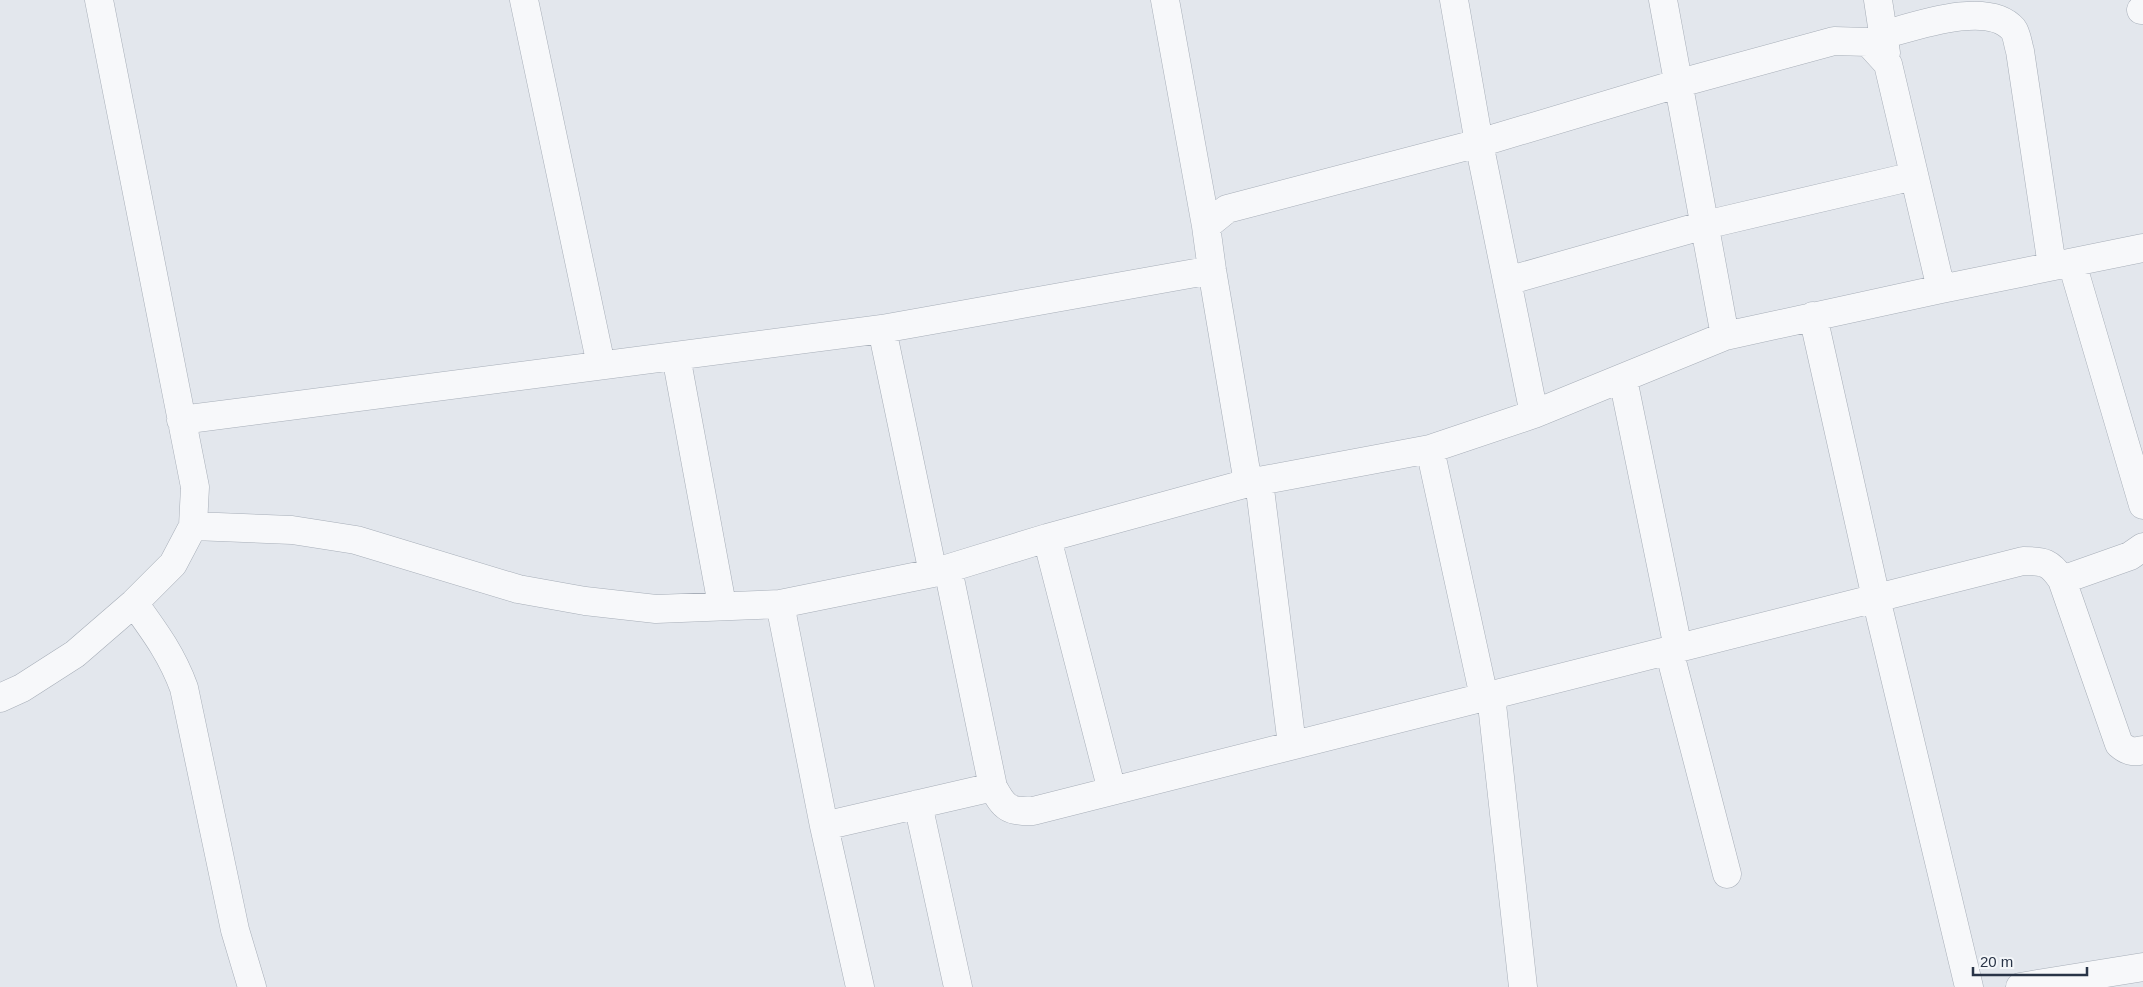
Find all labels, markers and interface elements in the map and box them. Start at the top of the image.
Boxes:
scale bar [1973,944,2087,976]
text: 20 m [1980,953,2013,970]

